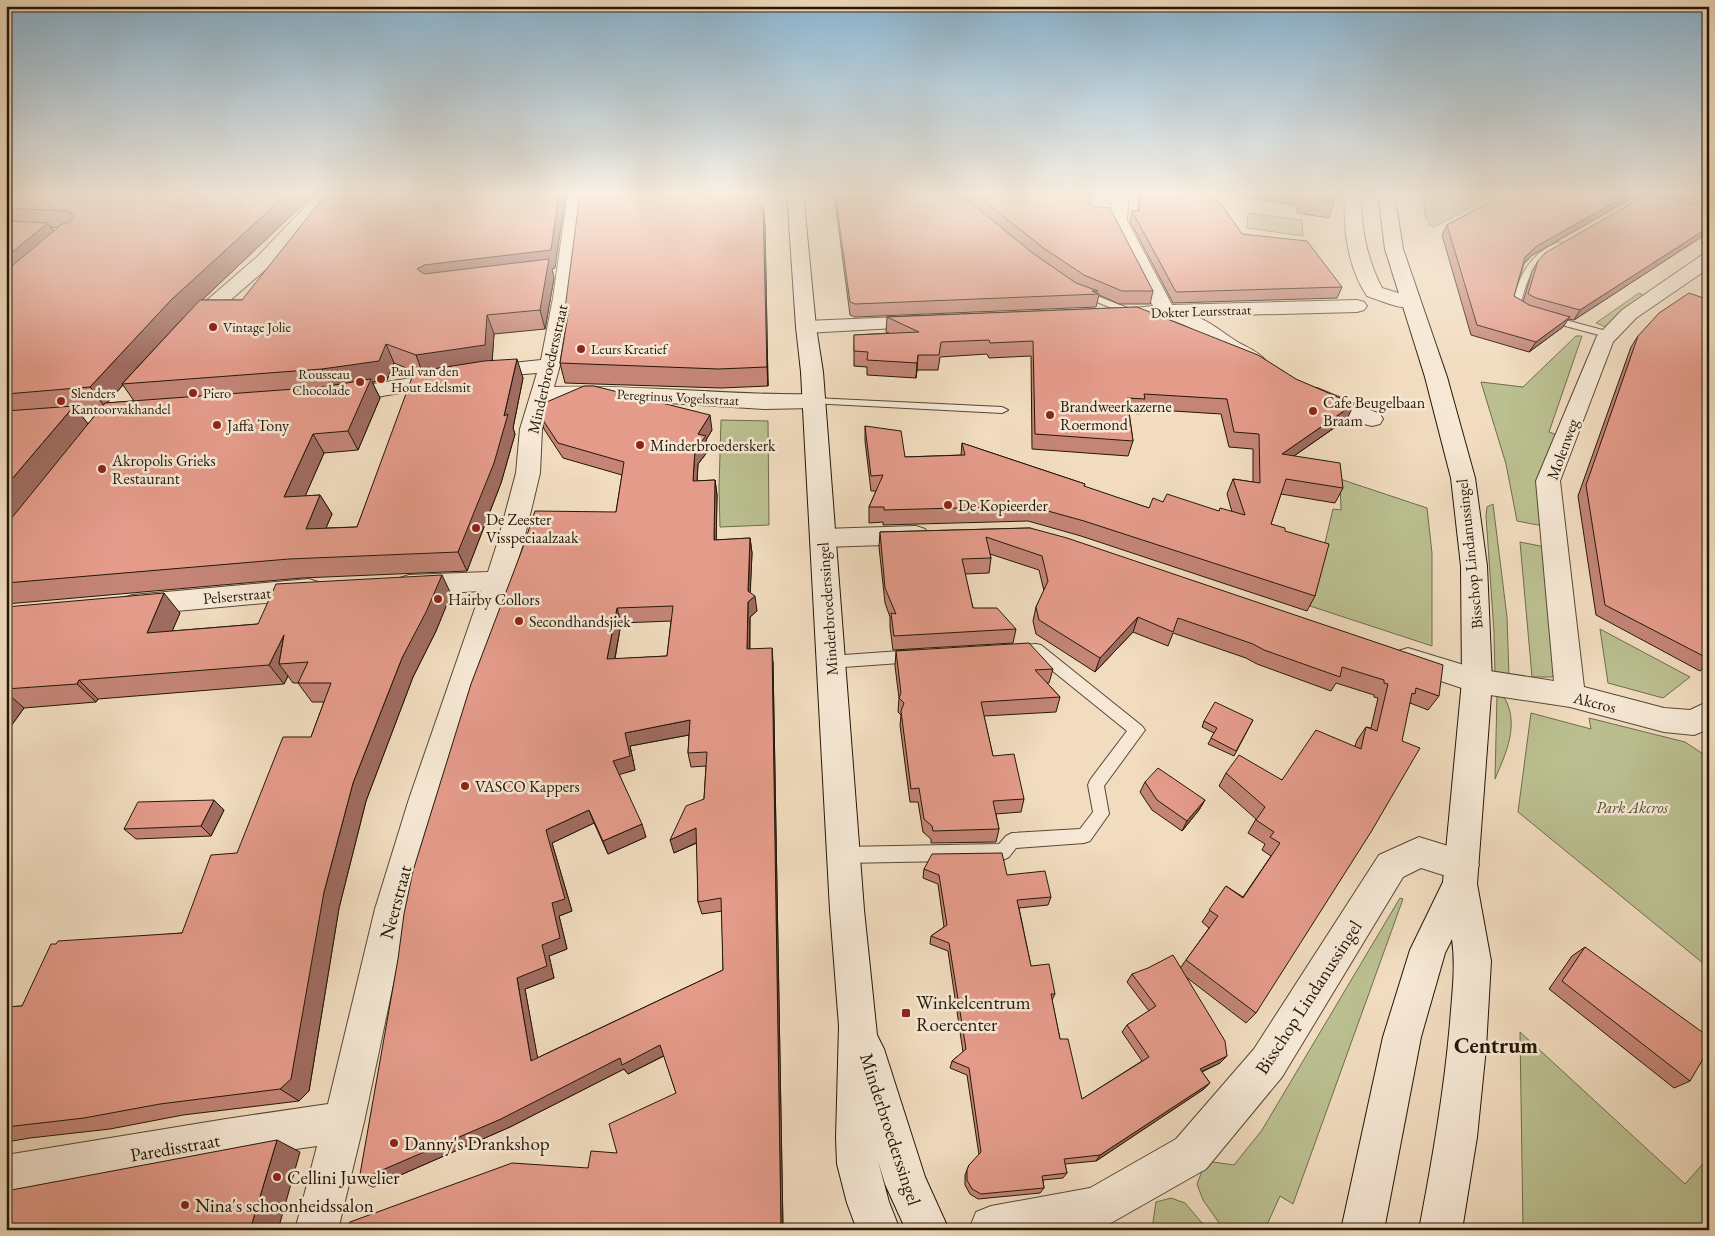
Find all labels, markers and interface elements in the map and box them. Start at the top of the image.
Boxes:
street label: Dokter Leursstraat [1150,300,1252,322]
street label: Minderbroedersstraat [522,302,573,436]
place label: Vintage Jolie [223,318,292,336]
marker: Vintage Jolie [207,321,219,333]
place label: Leurs Kreatief [591,340,669,358]
marker: Leurs Kreatief [575,343,587,355]
place label: Paul van den Hout Edelsmit [391,362,471,396]
place label: Rousseau Chocolade [292,365,351,399]
marker: Paul van den Hout Edelsmit [375,373,387,385]
marker: Rousseau Chocolade [354,376,366,388]
place label: Slenders Kantoorvakhandel [71,384,171,418]
place label: Piero [203,384,231,402]
street label: Peregrinus Vogelsstraat [616,385,740,409]
marker: Piero [187,387,199,399]
place label: Cafe Beugelbaan Braam [1323,392,1426,431]
marker: Slenders Kantoorvakhandel [55,395,67,407]
place label: Brandweerkazerne Roermond [1060,396,1172,435]
marker: Cafe Beugelbaan Braam [1307,405,1319,417]
marker: Brandweerkazerne Roermond [1044,409,1056,421]
place label: Jaffa Tony [225,415,290,436]
street label: Molenweg [1542,415,1584,483]
marker: Jaffa Tony [211,419,223,431]
place label: Minderbroederskerk [650,435,776,456]
marker: Minderbroederskerk [634,439,646,451]
place label: Akropolis Grieks Restaurant [111,450,216,489]
marker: Akropolis Grieks Restaurant [96,463,108,475]
street label: Bisschop Lindanussingel [1451,478,1488,630]
place label: De Kopieerder [958,495,1049,516]
marker: De Kopieerder [942,499,954,511]
place label: De Zeester Visspeciaalzaak [486,509,579,548]
marker: De Zeester Visspeciaalzaak [470,522,482,534]
street label: Minderbroederssingel [812,542,843,676]
street label: Pelserstraat [202,582,272,609]
place label: Hairby Collors [448,589,540,610]
marker: Hairby Collors [432,593,444,605]
place label: Secondhandsjiek [529,611,631,632]
marker: Secondhandsjiek [513,615,525,627]
street label: Akcros [1570,687,1618,718]
place label: VASCO Kappers [475,776,580,797]
marker: VASCO Kappers [459,780,471,792]
park label: Park Akcros [1596,797,1668,818]
street label: Neerstraat [374,862,417,942]
street label: Bisschop Lindanussingel [1249,915,1368,1079]
place label: Winkelcentrum Roercenter [916,990,1031,1037]
marker: Winkelcentrum Roercenter [900,1007,912,1019]
district label: Centrum [1454,1031,1538,1060]
street label: Minderbroederssingel [854,1050,927,1209]
street label: Paredisstraat [128,1127,222,1168]
place label: Danny's Drankshop [404,1131,550,1156]
marker: Danny's Drankshop [388,1137,400,1149]
place label: Cellini Juwelier [287,1165,400,1190]
marker: Cellini Juwelier [271,1171,283,1183]
place label: Nina's schoonheidssalon [195,1193,374,1218]
marker: Nina's schoonheidssalon [179,1199,191,1211]

